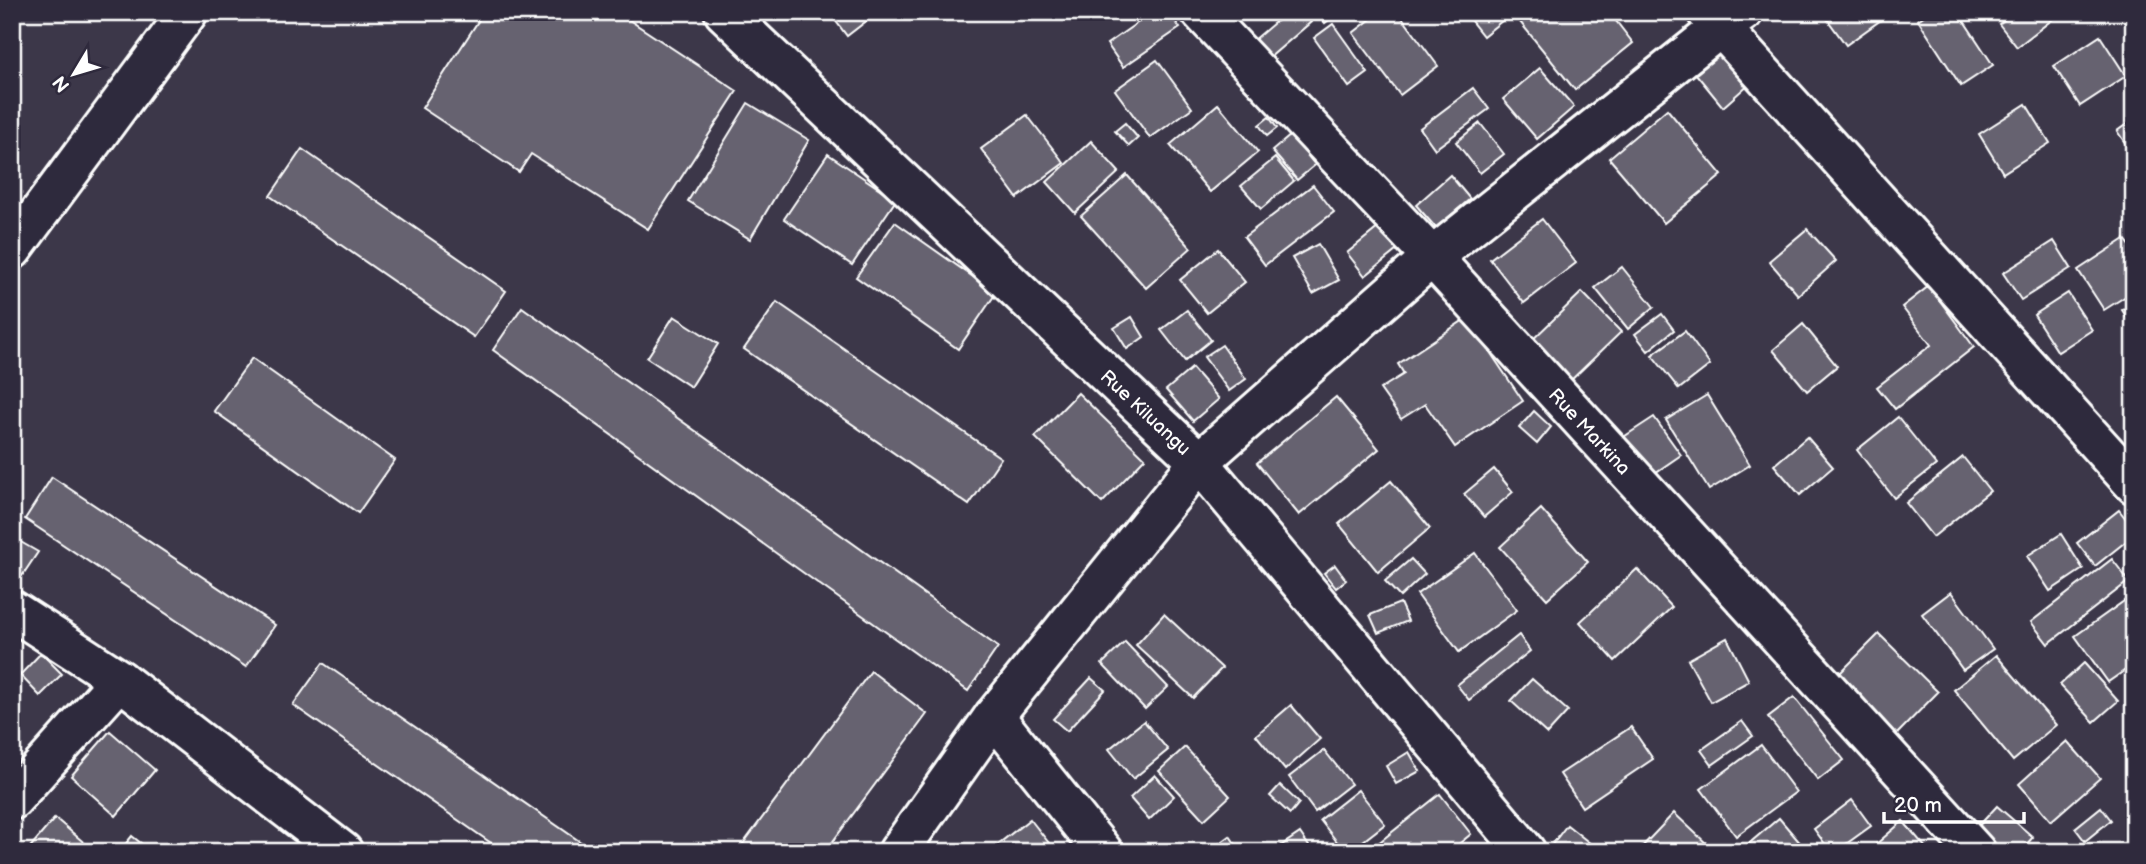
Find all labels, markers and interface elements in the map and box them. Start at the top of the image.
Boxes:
north arrow [38,38,108,108]
text: N [48,71,75,96]
street label: Rue Kiluangu [1095,365,1195,461]
street label: Rue Markina [1543,384,1635,480]
scale bar [1884,780,2024,824]
text: 20 m [1894,793,1942,818]

